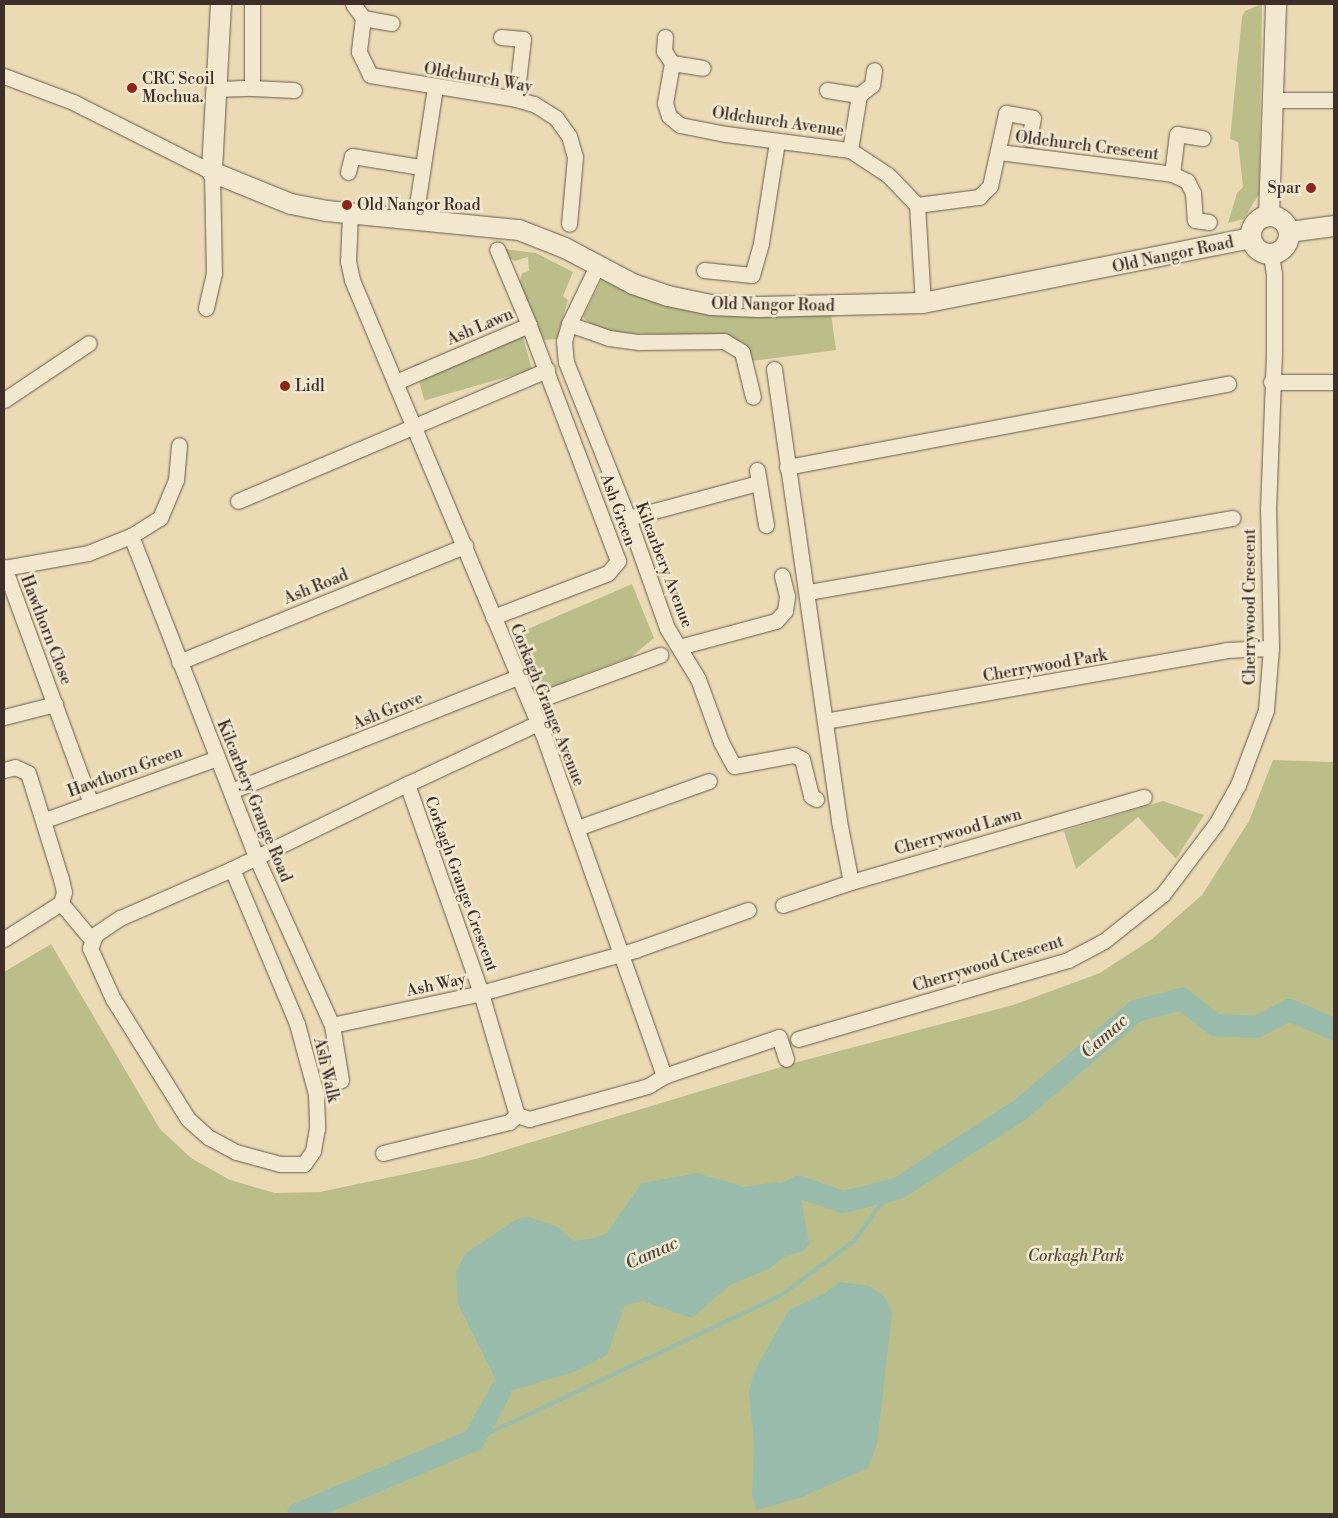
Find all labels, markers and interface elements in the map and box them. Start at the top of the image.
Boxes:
street label: Oldchurch Way [422,59,534,97]
place label: CRC Scoil Mochua. [142,69,214,107]
marker: CRC Scoil Mochua. [126,82,138,94]
street label: Oldchurch Avenue [711,103,845,141]
street label: Oldchurch Crescent [1014,128,1160,164]
place label: Spar [1268,178,1301,198]
marker: Spar [1305,182,1317,194]
place label: Old Nangor Road [357,195,481,215]
marker: Old Nangor Road [341,199,353,211]
street label: Old Nangor Road [1111,233,1235,277]
street label: Old Nangor Road [711,294,835,316]
street label: Ash Lawn [444,304,516,350]
place label: Lidl [295,376,325,396]
marker: Lidl [279,380,291,392]
street label: Ash Green [596,471,640,549]
street label: Kilcarbery Avenue [631,499,697,631]
street label: Cherrywood Crescent [1240,529,1260,685]
street label: Ash Road [281,565,351,609]
street label: Hawthorn Close [16,572,76,688]
street label: Corkagh Grange Avenue [506,621,588,789]
street label: Cherrywood Park [981,646,1109,686]
street label: Ash Grove [350,688,426,734]
street label: Kilcarbery Grange Road [213,717,295,885]
street label: Hawthorn Green [65,742,185,802]
street label: Corkagh Grange Crescent [420,794,502,974]
street label: Cherrywood Lawn [892,805,1024,859]
street label: Cherrywood Crescent [910,932,1066,996]
street label: Ash Way [405,969,467,1001]
water label: Camac [1077,1011,1133,1063]
street label: Ash Walk [309,1036,343,1104]
water label: Camac [622,1233,682,1275]
park label: Corkagh Park [1028,1246,1124,1266]

